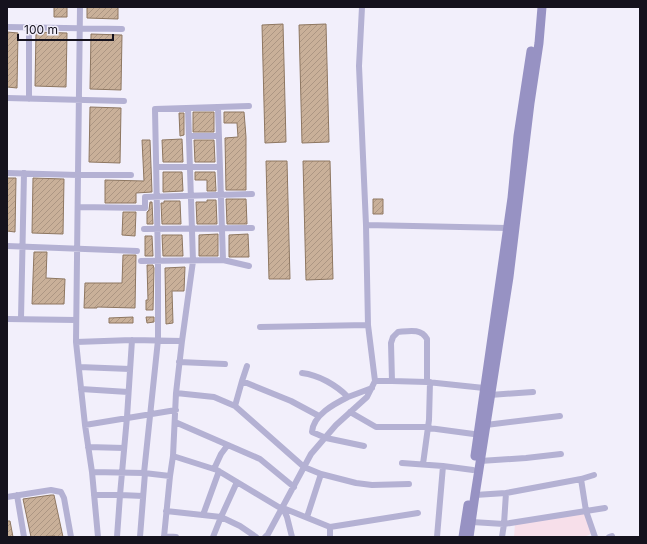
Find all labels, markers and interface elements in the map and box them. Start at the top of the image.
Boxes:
scale bar [18,16,113,42]
text: 100 m [24,22,58,37]

